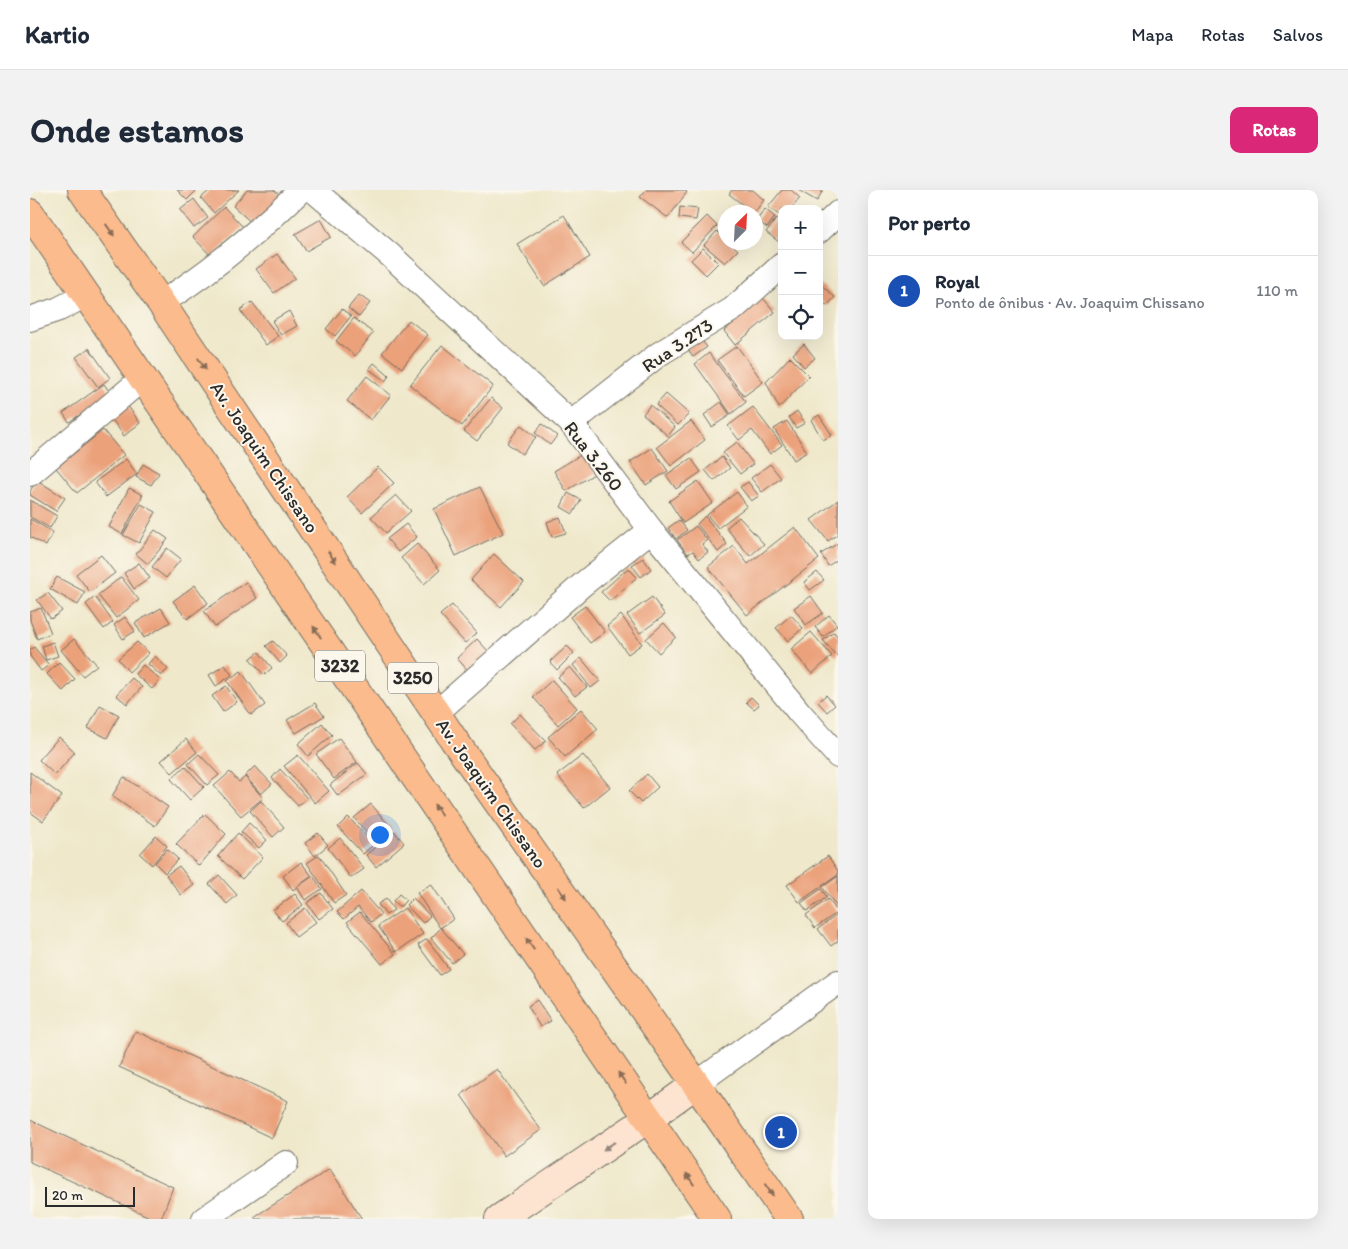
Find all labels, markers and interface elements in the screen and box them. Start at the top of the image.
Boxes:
text: Kartio [25,20,90,49]
text: Mapa [1131,24,1173,46]
text: Rotas [1201,24,1245,46]
text: Salvos [1273,24,1323,46]
button: Rotas [1230,107,1318,153]
text: Onde estamos [30,109,244,151]
north arrow [718,205,763,250]
map controls [778,205,823,340]
button: + [778,205,823,250]
text: Por perto [888,210,970,235]
one-way arrow [105,223,115,237]
button: − [778,250,823,295]
text: Royal [935,270,980,293]
text: 1 [900,281,908,300]
text: 110 m [1256,281,1298,300]
text: Ponto de ônibus · Av. Joaquim Chissano [935,293,1205,312]
button: locate [778,295,823,340]
street label: Rua 3.273 [638,313,717,377]
one-way arrow [197,357,207,370]
street label: Av. Joaquim Chissano [205,377,324,537]
street label: Rua 3.260 [559,417,628,496]
one-way arrow [327,550,337,563]
one-way arrow [312,625,322,639]
road number: 3232 [315,651,365,682]
road number: 3250 [388,662,438,693]
street label: Av. Joaquim Chissano [431,714,552,873]
one-way arrow [433,803,443,816]
your location [367,822,393,848]
one-way arrow [557,886,567,900]
one-way arrow [525,937,535,951]
one-way arrow [617,1071,626,1085]
pin: 1 [765,1113,797,1151]
one-way arrow [602,1141,615,1150]
one-way arrow [685,1172,695,1185]
scale bar [45,1184,135,1207]
one-way arrow [764,1184,774,1197]
text: 20 m [52,1187,83,1204]

